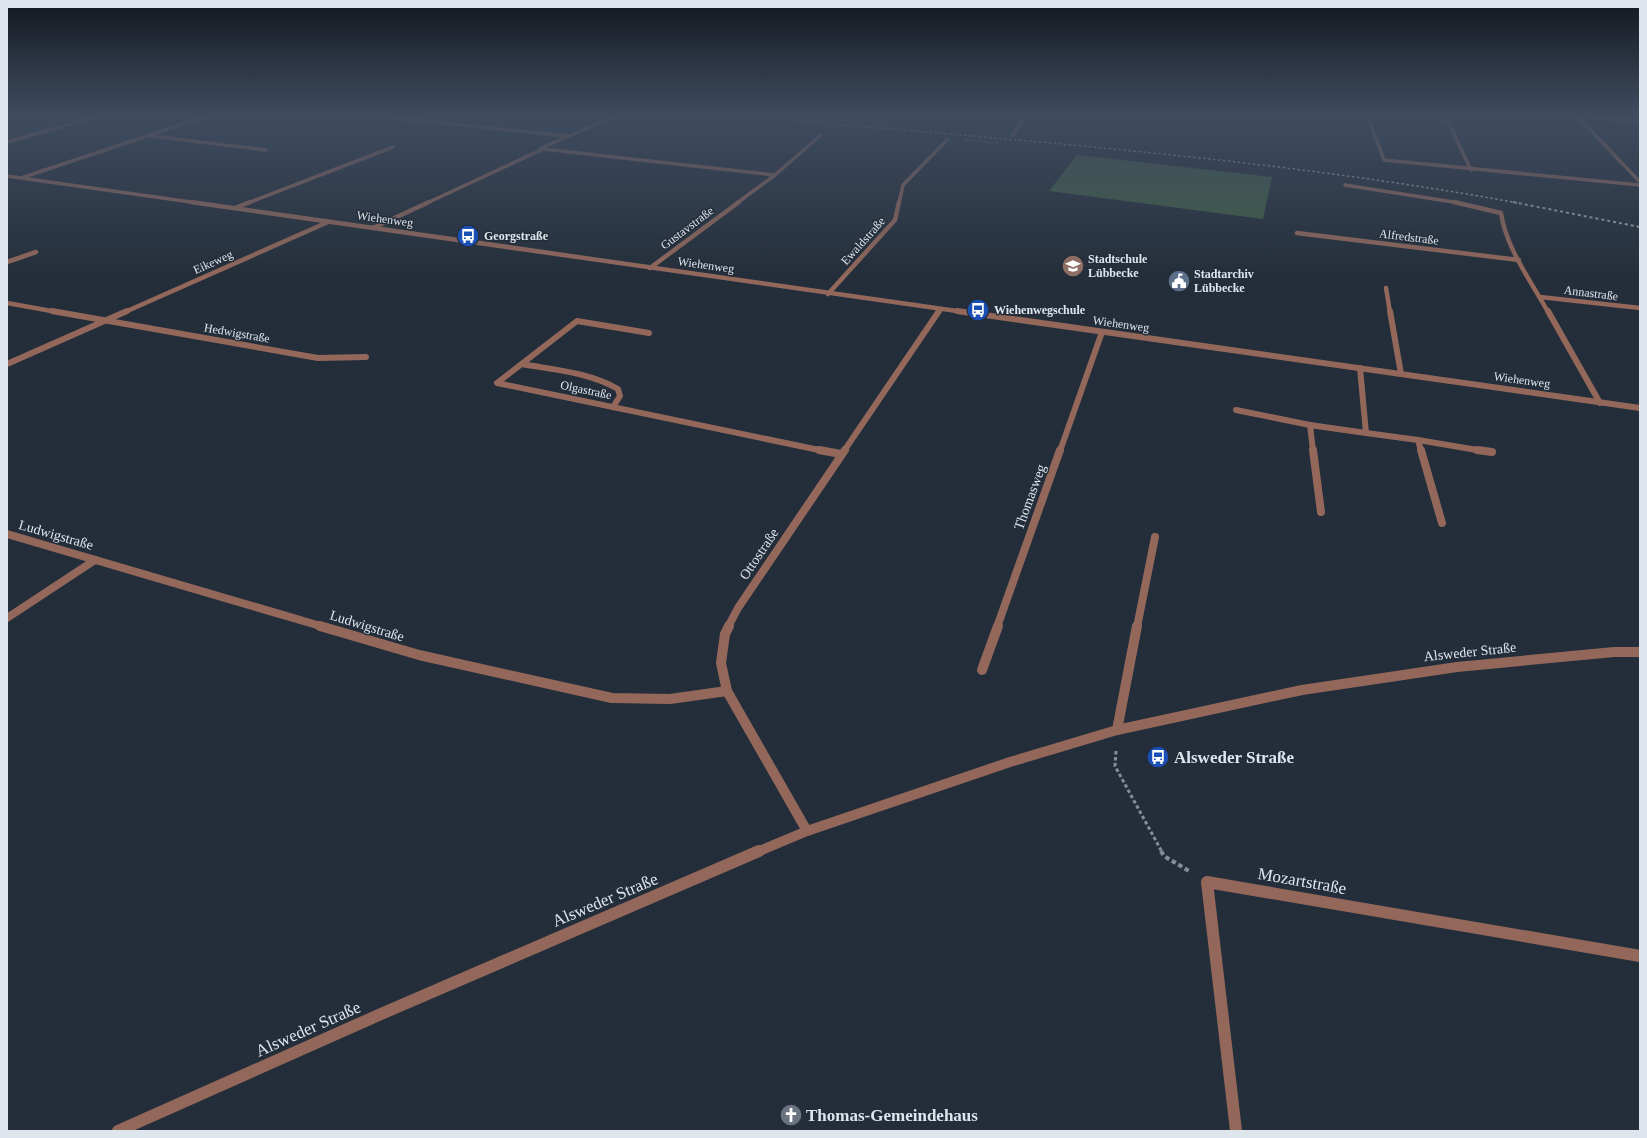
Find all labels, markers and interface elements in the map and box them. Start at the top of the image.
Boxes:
street label: Gustavstraße [658,204,716,252]
street label: Wiehenweg [356,208,414,230]
street label: Ewaldstraße [838,214,888,268]
bus stop icon: Georgstraße [455,223,481,249]
street label: Alfredstraße [1378,226,1440,248]
place label: Georgstraße [484,229,549,243]
street label: Eikeweg [191,247,235,277]
place label: Stadtschule Lübbecke [1088,252,1148,280]
school or university icon: Stadtschule Lübbecke [1060,253,1086,279]
street label: Wiehenweg [677,254,735,276]
place label: Stadtarchiv Lübbecke [1194,267,1254,295]
public building icon: Stadtarchiv Lübbecke [1166,268,1192,294]
street label: Annastraße [1563,283,1619,303]
bus stop icon: Wiehenwegschule [965,297,991,323]
place label: Wiehenwegschule [994,303,1086,317]
street label: Wiehenweg [1092,313,1150,335]
street label: Hedwigstraße [203,320,271,346]
street label: Wiehenweg [1493,369,1551,391]
street label: Olgastraße [559,378,613,402]
street label: Thomasweg [1011,462,1049,532]
street label: Ludwigstraße [17,517,95,553]
street label: Ottostraße [736,526,782,582]
street label: Ludwigstraße [328,608,406,644]
street label: Alsweder Straße [1423,640,1517,664]
bus stop icon: Alsweder Straße [1145,744,1171,770]
place label: Alsweder Straße [1174,748,1295,767]
street label: Mozartstraße [1256,864,1348,898]
street label: Alsweder Straße [549,869,661,931]
street label: Alsweder Straße [253,997,363,1061]
church icon: Thomas-Gemeindehaus [778,1102,804,1128]
place label: Thomas-Gemeindehaus [806,1106,978,1125]

